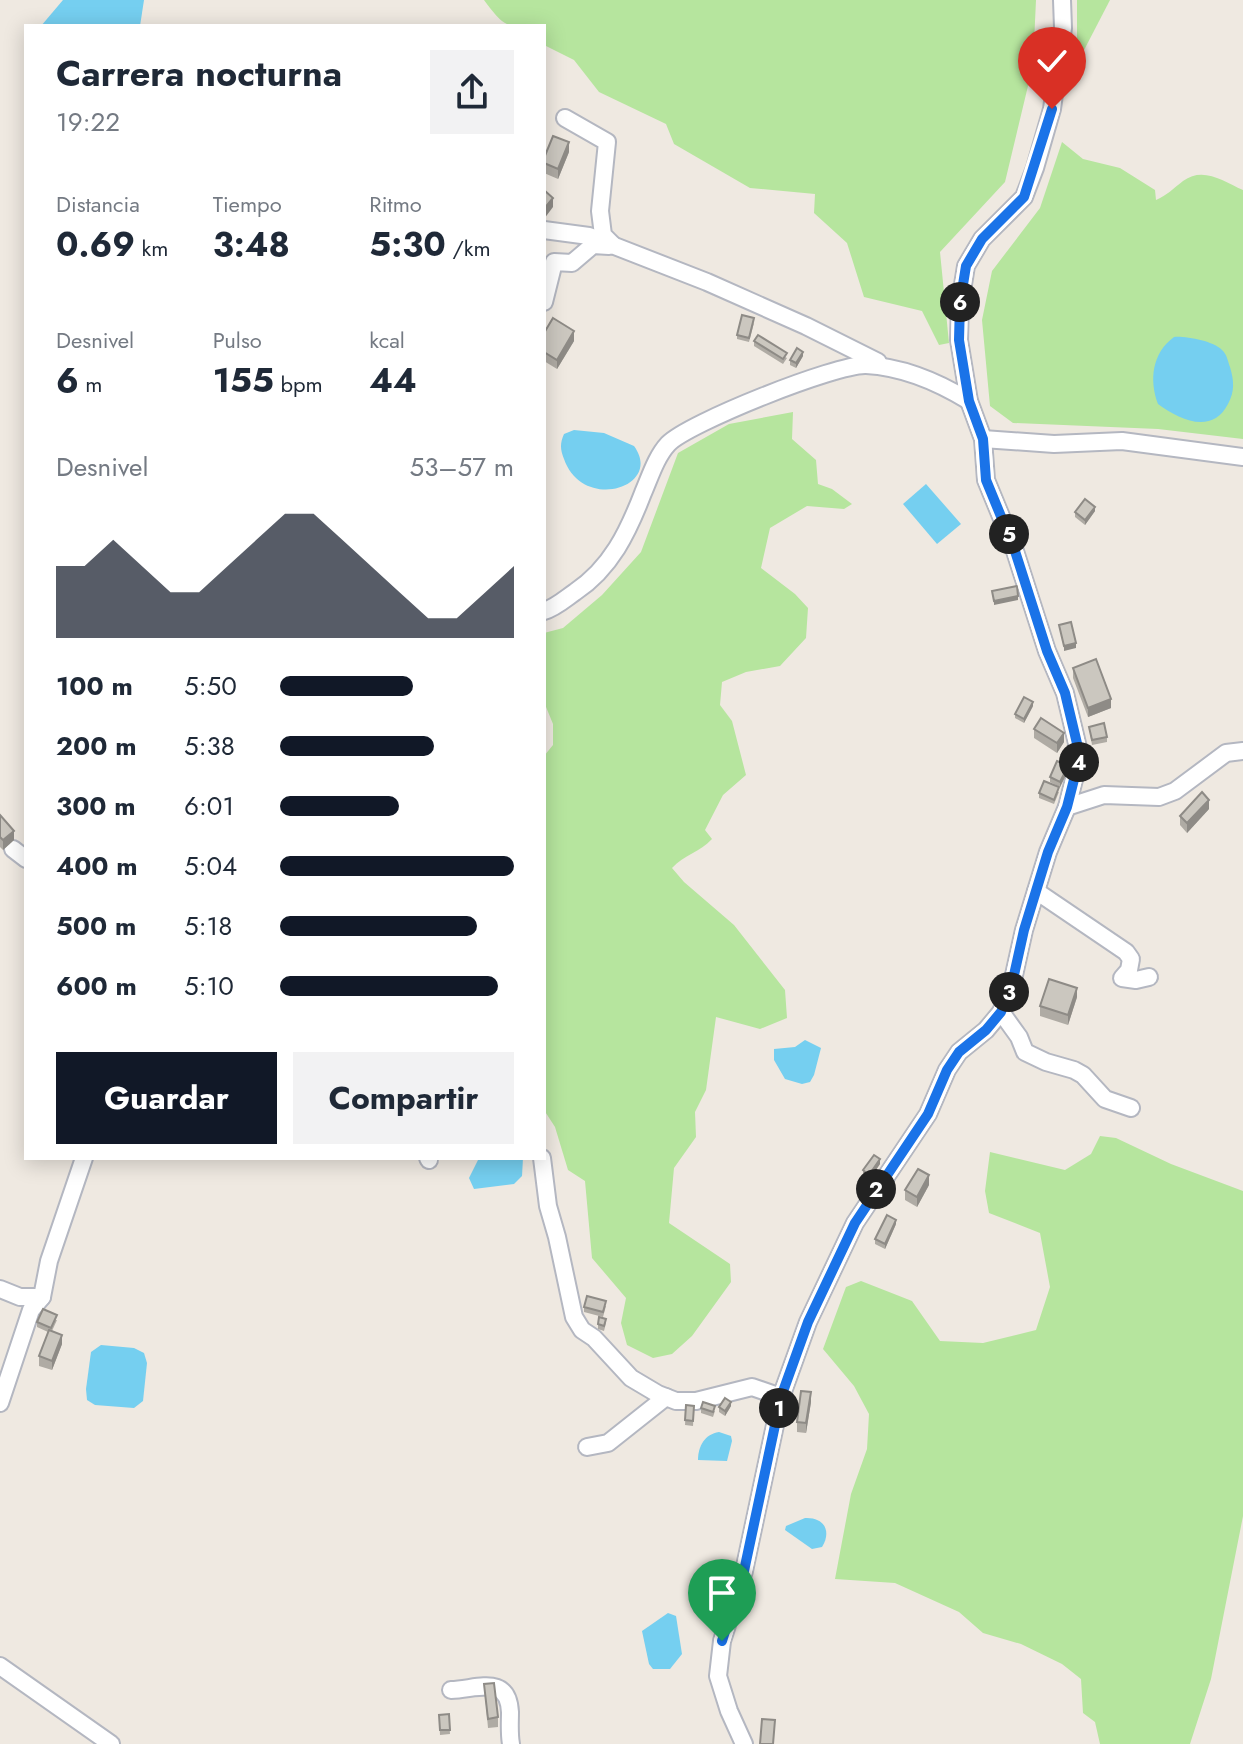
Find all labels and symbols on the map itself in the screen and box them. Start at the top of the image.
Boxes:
pin [1018,27,1086,109]
pin: 6 [940,282,980,322]
pin: 5 [989,514,1029,554]
pin: 4 [1059,742,1099,782]
pin: 3 [989,972,1029,1012]
pin: 2 [856,1169,896,1209]
pin: 1 [759,1388,799,1428]
pin [688,1559,756,1641]

